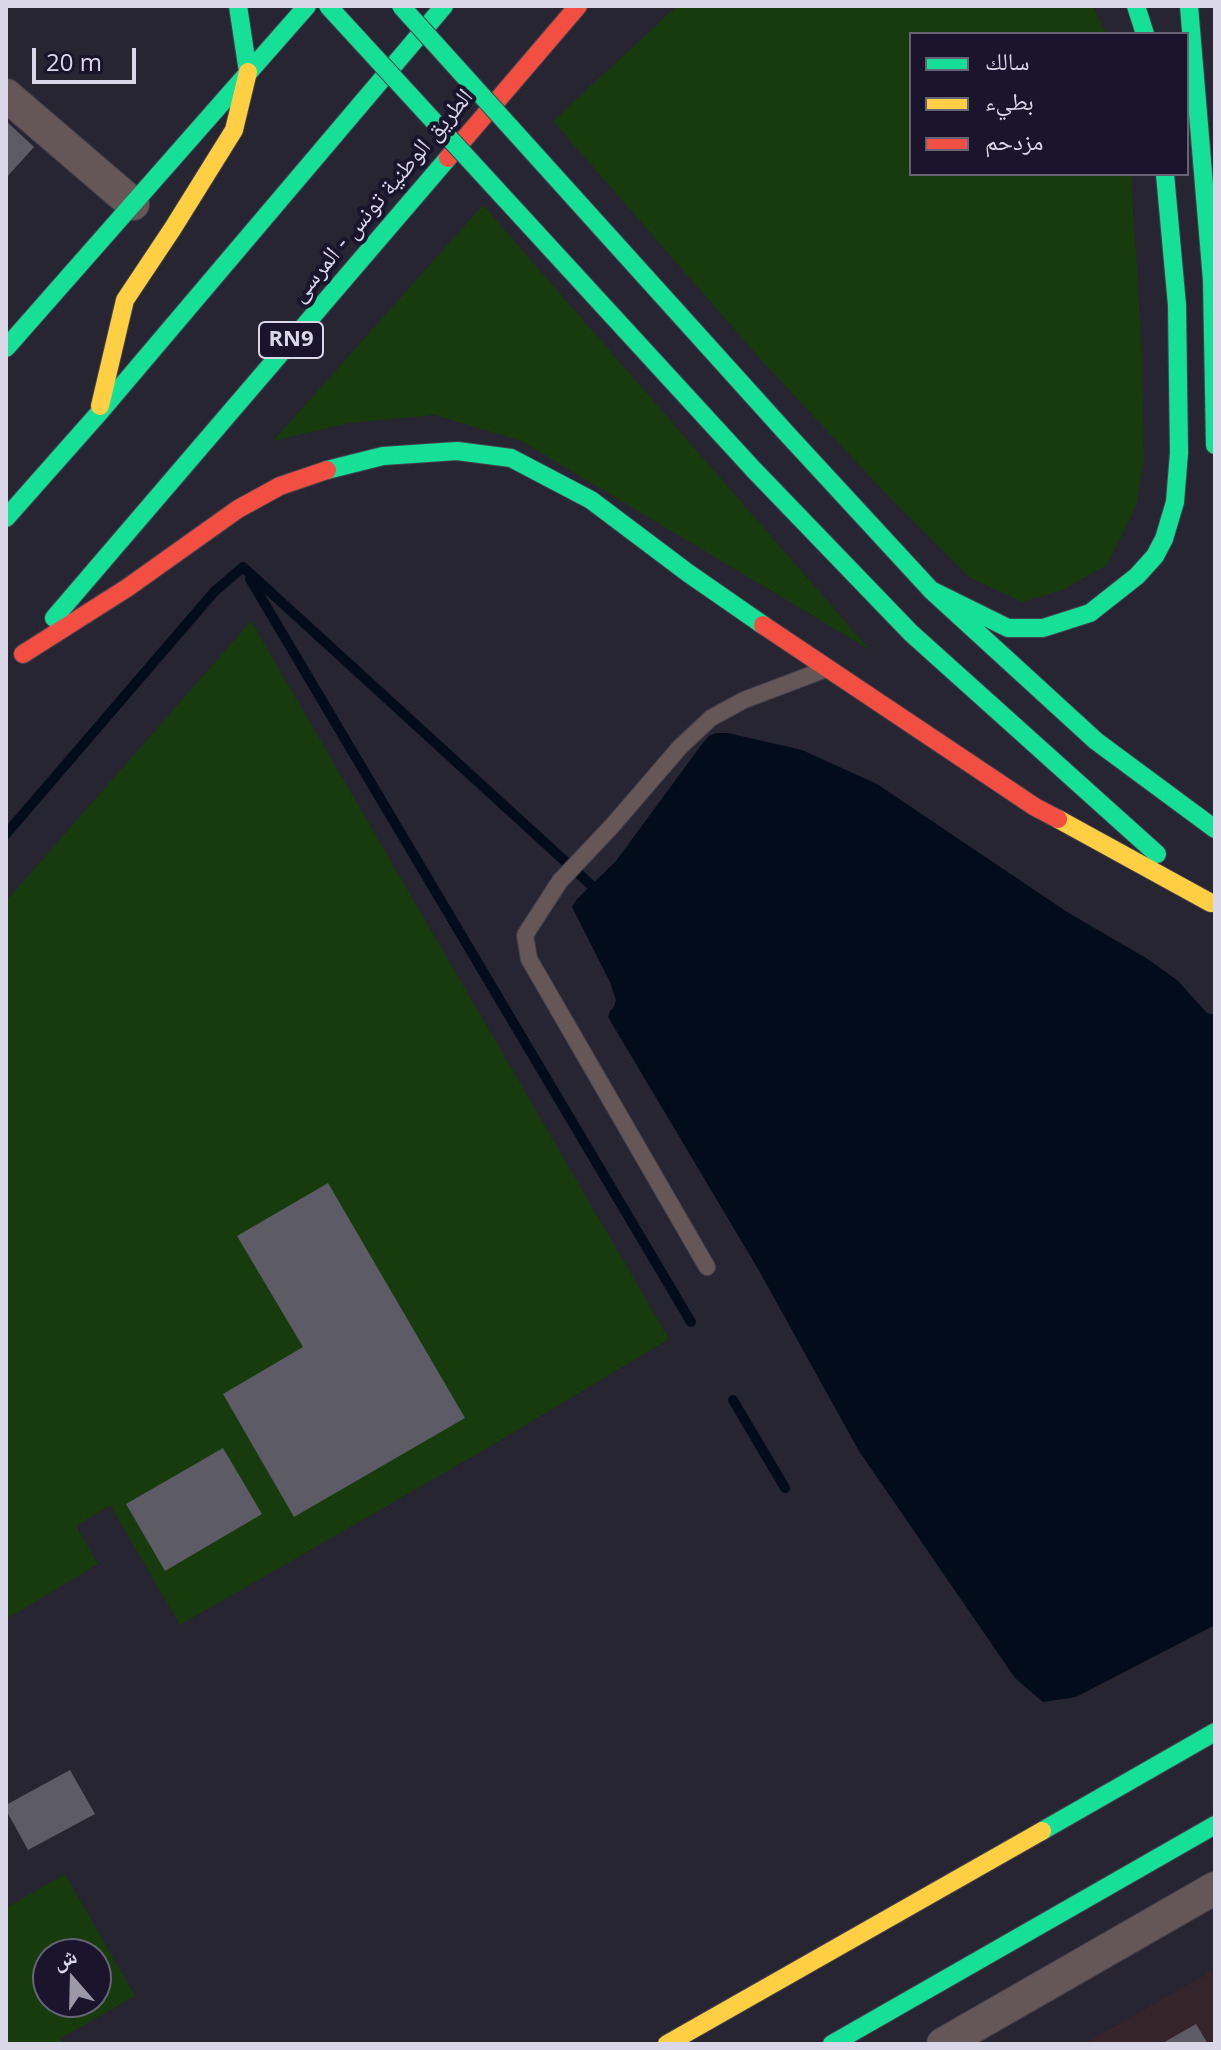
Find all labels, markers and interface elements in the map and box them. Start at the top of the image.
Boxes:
scale bar [36,32,140,82]
legend [909,32,1189,176]
text: سالك [985,44,1030,77]
text: 20 m [46,45,102,78]
street label: الطريق الوطنية تونس - المرسى [284,84,480,308]
text: بطيء [985,84,1034,117]
text: مزدحم [985,124,1044,157]
road number: RN9 [259,322,323,358]
north arrow [32,1938,112,2018]
text: ش [48,1939,81,1975]

